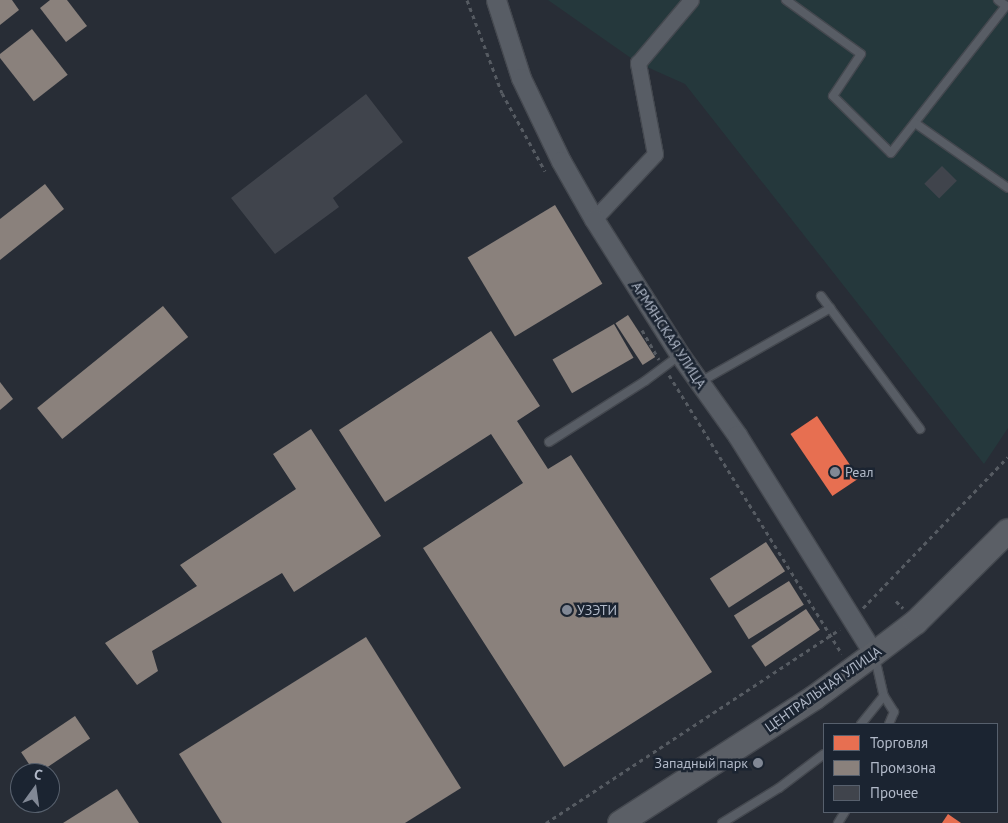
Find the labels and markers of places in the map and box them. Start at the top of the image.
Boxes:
place label: Реал [845,464,873,480]
marker: Реал [829,466,841,478]
place label: УЗЭТИ [577,602,617,618]
marker: УЗЭТИ [561,604,573,616]
place label: Западный парк [655,755,748,771]
marker: Западный парк [752,757,764,769]

